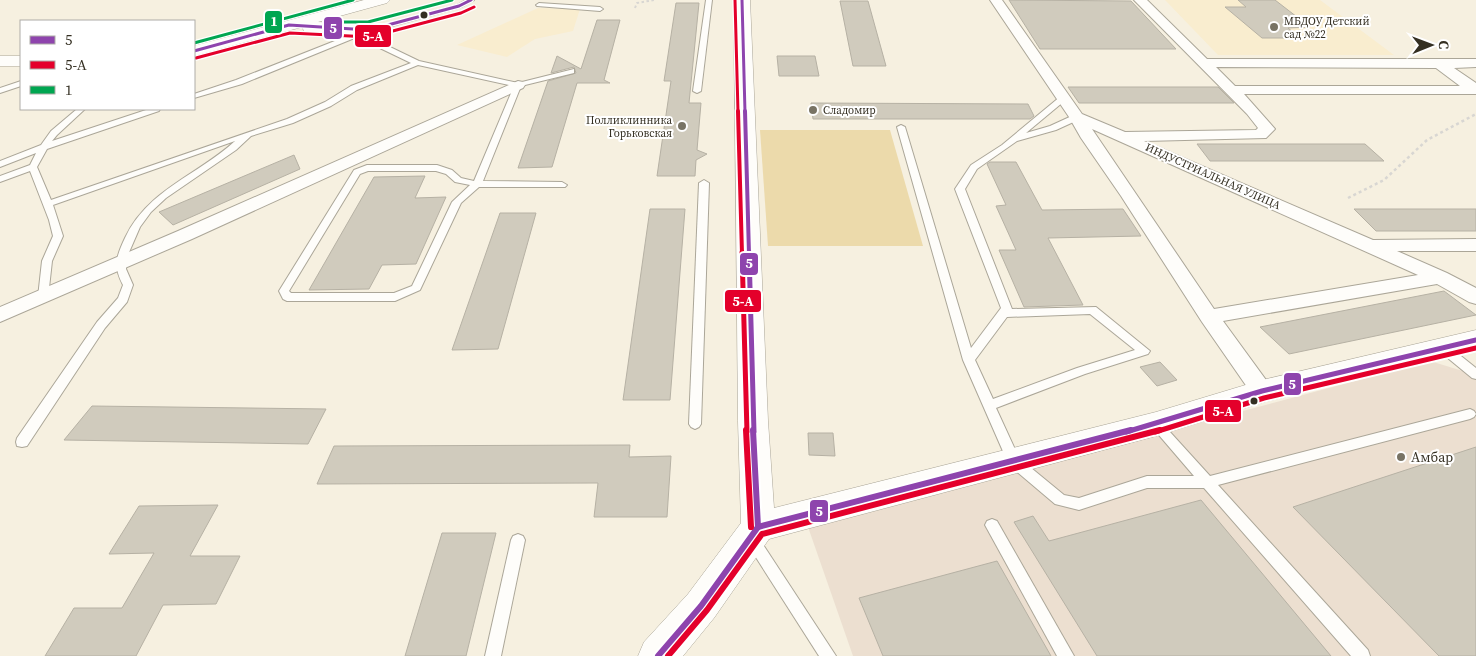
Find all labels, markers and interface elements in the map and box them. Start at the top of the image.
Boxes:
line badge: 1 [264,10,283,34]
unlabelled marker [419,10,429,20]
text: 1 [270,11,278,31]
place label: МБДОУ Детский сад №22 [1284,14,1370,42]
line badge: 5 [323,16,343,40]
text: 5 [329,18,337,38]
legend [20,20,195,110]
north arrow [1406,20,1456,70]
marker: МБДОУ Детский сад №22 [1268,21,1280,33]
line badge: 5-А [354,24,392,48]
text: 5-А [362,26,384,46]
text: 5 [65,29,73,50]
text: С [1434,40,1454,50]
text: 5-А [65,54,87,75]
text: 1 [65,79,73,100]
place label: Сладомир [823,103,876,118]
marker: Сладомир [807,104,819,116]
place label: Полликлинника Горьковская [586,113,672,141]
marker: Полликлинника Горьковская [676,120,688,132]
street label: ИНДУСТРИАЛЬНАЯ УЛИЦА [1143,140,1283,213]
line badge: 5 [739,252,759,276]
text: 5 [745,253,753,273]
line badge: 5-А [724,289,762,313]
text: 5-А [732,291,754,311]
line badge: 5 [1283,372,1302,396]
text: 5 [1288,374,1296,394]
unlabelled marker [1249,396,1259,406]
line badge: 5-А [1204,399,1242,423]
text: 5-А [1212,401,1234,421]
place label: Амбар [1411,447,1453,467]
marker: Амбар [1395,451,1407,463]
line badge: 5 [809,499,829,523]
text: 5 [815,501,823,521]

